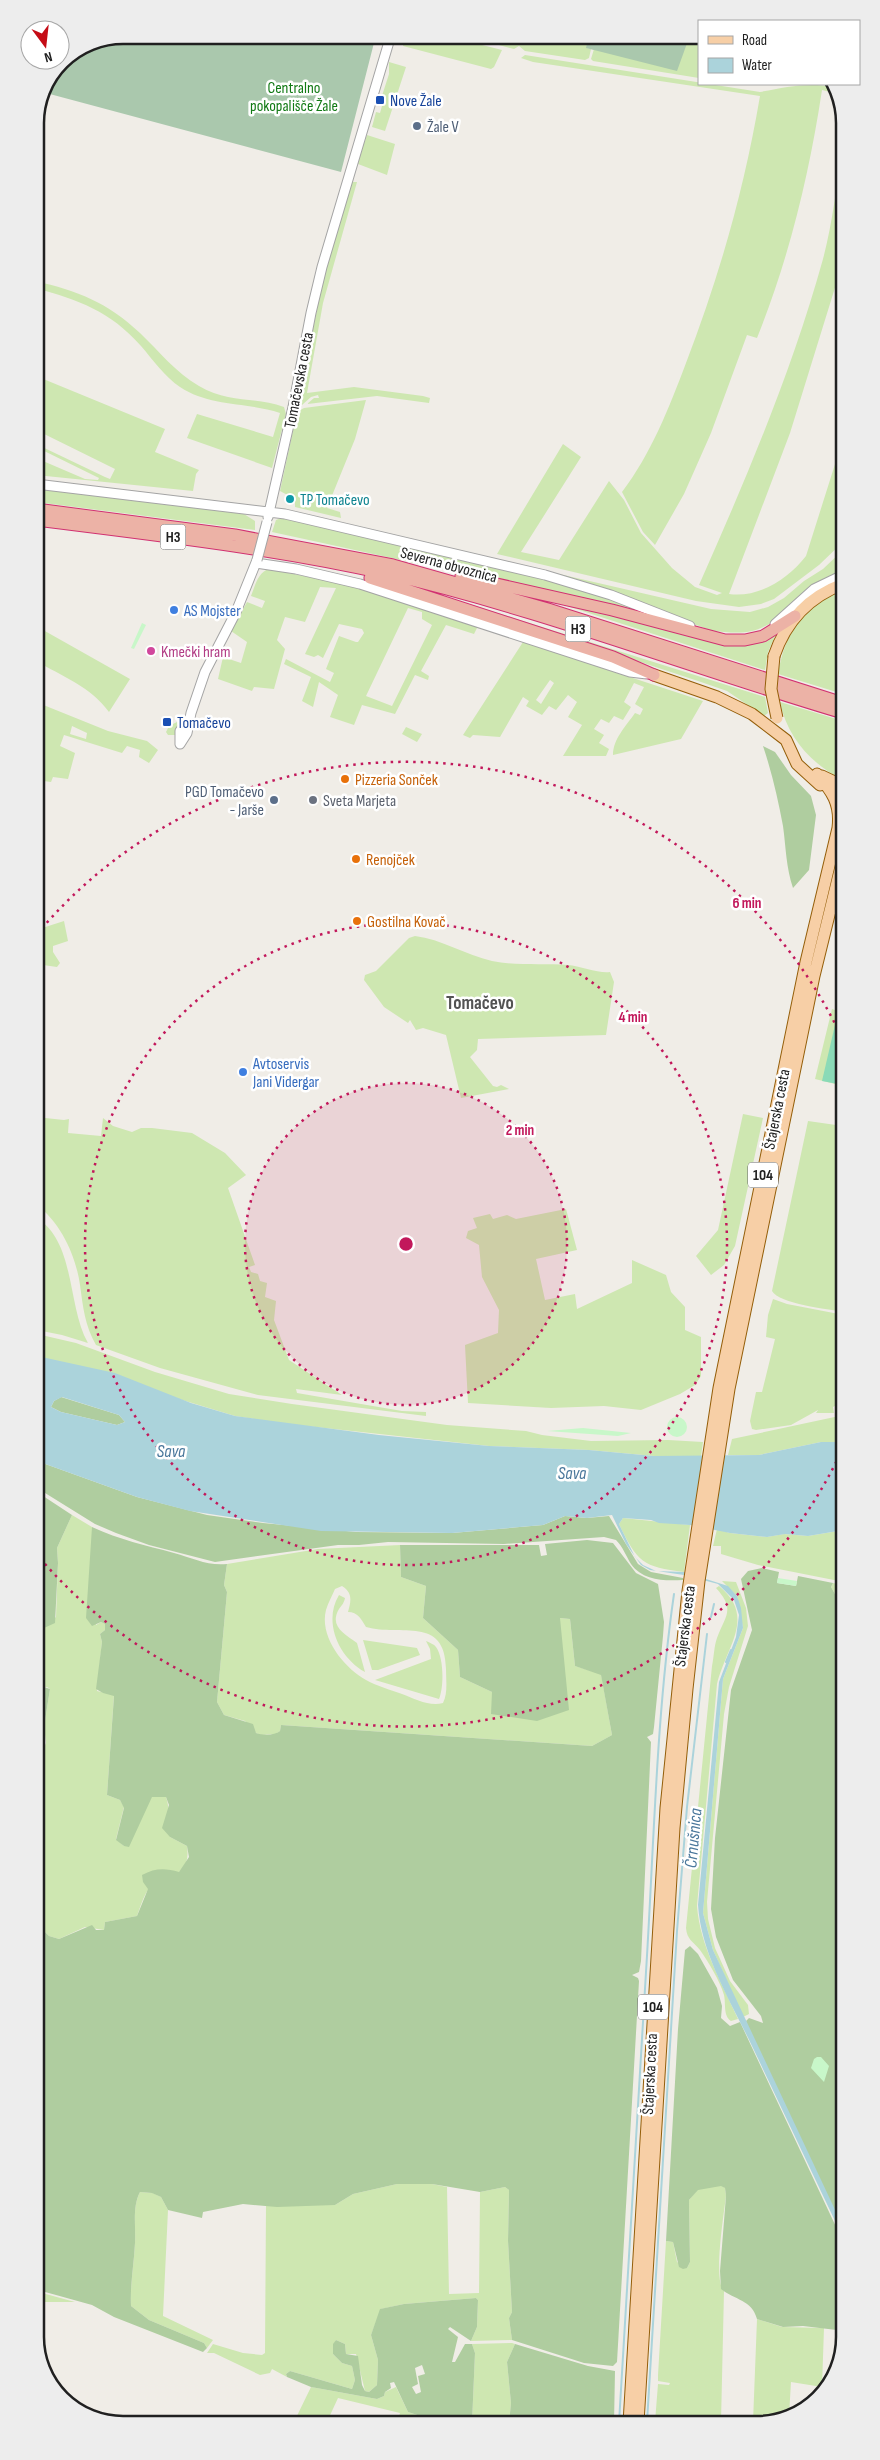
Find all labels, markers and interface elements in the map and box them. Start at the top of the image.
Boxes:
north arrow [20,20,70,70]
legend [698,20,860,85]
text: Road [742,31,767,50]
text: N [42,48,54,66]
text: Water [742,56,773,75]
park label: Centralno pokopališče Žale [250,79,338,116]
place label: Nove Žale [390,92,442,111]
marker: Nove Žale [374,94,386,106]
place label: Žale V [427,118,460,137]
marker: Žale V [411,120,423,132]
street label: Tomačevska cesta [281,331,318,430]
place label: TP Tomačevo [300,491,370,510]
marker: TP Tomačevo [284,493,296,505]
road number: H3 [160,524,186,550]
street label: Severna obvoznica [398,543,499,587]
place label: AS Mojster [183,602,241,621]
marker: AS Mojster [168,604,180,616]
road number: H3 [566,616,590,642]
place label: Kmečki hram [161,643,231,662]
marker: Kmečki hram [145,645,157,657]
place label: Tomačevo [177,714,231,733]
marker: Tomačevo [161,716,173,728]
place label: Pizzeria Sonček [355,771,438,790]
marker: Pizzeria Sonček [339,773,351,785]
place label: PGD Tomačevo - Jarše [185,783,264,820]
place label: Sveta Marjeta [323,792,396,811]
marker: PGD Tomačevo - Jarše [268,794,280,806]
marker: Sveta Marjeta [307,794,319,806]
place label: Renojček [366,851,415,870]
marker: Renojček [350,853,362,865]
text: 6 min [732,894,762,913]
place label: Gostilna Kovač [367,913,446,932]
marker: Gostilna Kovač [351,915,363,927]
district label: Tomačevo [446,992,514,1015]
text: 4 min [619,1008,647,1027]
place label: Avtoservis Jani Vidergar [252,1055,320,1092]
marker: Avtoservis Jani Vidergar [237,1066,249,1078]
street label: Štajerska cesta [760,1067,795,1151]
text: 2 min [506,1121,534,1140]
road number: 104 [748,1162,778,1188]
centre of rings [397,1235,415,1253]
water label: Sava [157,1441,186,1462]
water label: Sava [558,1463,587,1484]
street label: Štajerska cesta [671,1585,700,1668]
water label: Črnušnica [680,1807,707,1869]
road number: 104 [638,1994,668,2020]
street label: Štajerska cesta [639,2033,662,2115]

